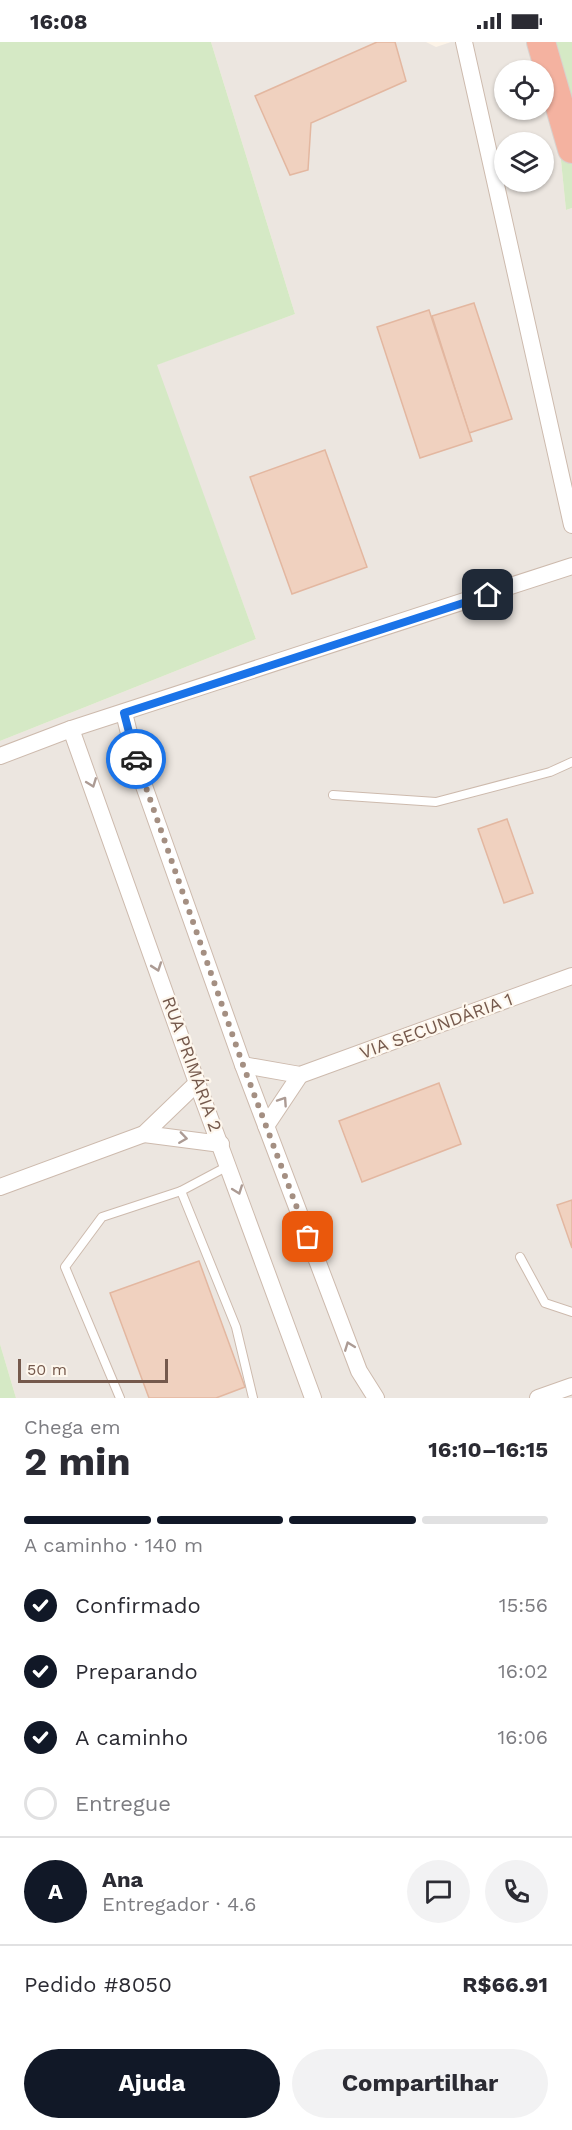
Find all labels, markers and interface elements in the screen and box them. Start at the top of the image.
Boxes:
text: 16:08 [30,9,88,34]
map controls [494,60,554,192]
button: locate [494,60,554,120]
button: layers [494,132,554,192]
pin [462,569,513,620]
icon: home [471,578,504,611]
courier [106,729,166,789]
icon: car [120,743,153,776]
one-way arrow [85,777,98,788]
one-way arrow [149,961,162,972]
street label: VIA SECUNDÁRIA 1 [357,988,515,1063]
street label: RUA PRIMÁRIA 2 [158,993,227,1134]
one-way arrow [276,1096,287,1107]
one-way arrow [178,1131,187,1143]
one-way arrow [230,1184,243,1195]
pin [282,1211,333,1262]
icon: bag [291,1220,324,1253]
one-way arrow [344,1341,357,1352]
scale bar [18,1356,168,1384]
text: 50 m [27,1360,67,1379]
text: Chega em [24,1415,121,1439]
text: 16:10–16:15 [428,1437,548,1462]
text: 2 min [24,1439,131,1484]
text: A caminho · 140 m [24,1533,203,1557]
icon: check [24,1589,57,1622]
text: Confirmado [75,1593,201,1618]
text: 15:56 [499,1593,548,1617]
icon: check [24,1655,57,1688]
text: Preparando [75,1659,198,1684]
text: 16:02 [498,1659,548,1683]
icon: check [24,1721,57,1754]
text: A caminho [75,1725,188,1750]
text: 16:06 [498,1725,548,1749]
text: Entregue [75,1791,171,1816]
button: chat [407,1860,470,1923]
button: phone [485,1860,548,1923]
text: Ana [102,1867,143,1892]
text: A [48,1879,63,1904]
text: Entregador · 4.6 [102,1892,256,1916]
text: Pedido #8050 [24,1972,172,1997]
text: R$66.91 [462,1972,548,1997]
button: Ajuda [24,2049,280,2118]
button: Compartilhar [292,2049,548,2118]

